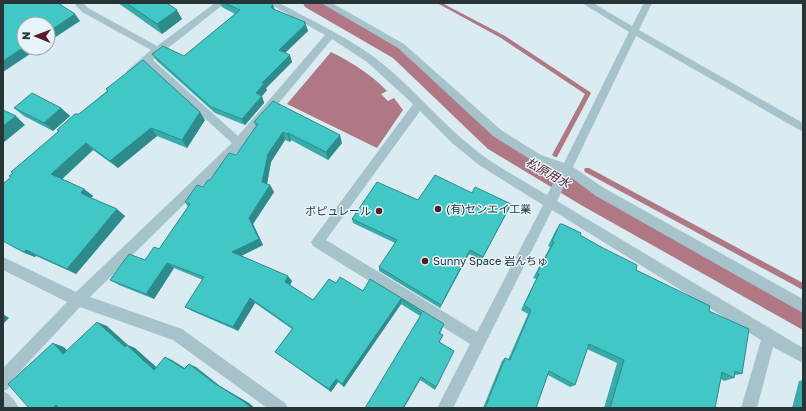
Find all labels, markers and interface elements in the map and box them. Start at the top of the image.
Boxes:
north arrow [16,16,56,56]
text: N [19,32,32,40]
water label: 松原用水 [524,154,575,192]
place label: (有)センエイ工業 [446,202,531,215]
place label: ポピュレール [305,204,371,217]
marker: (有)センエイ工業 [433,204,443,214]
marker: ポピュレール [374,206,384,216]
place label: Sunny Space 岩んちゅ [433,254,548,267]
marker: Sunny Space 岩んちゅ [420,256,430,266]

